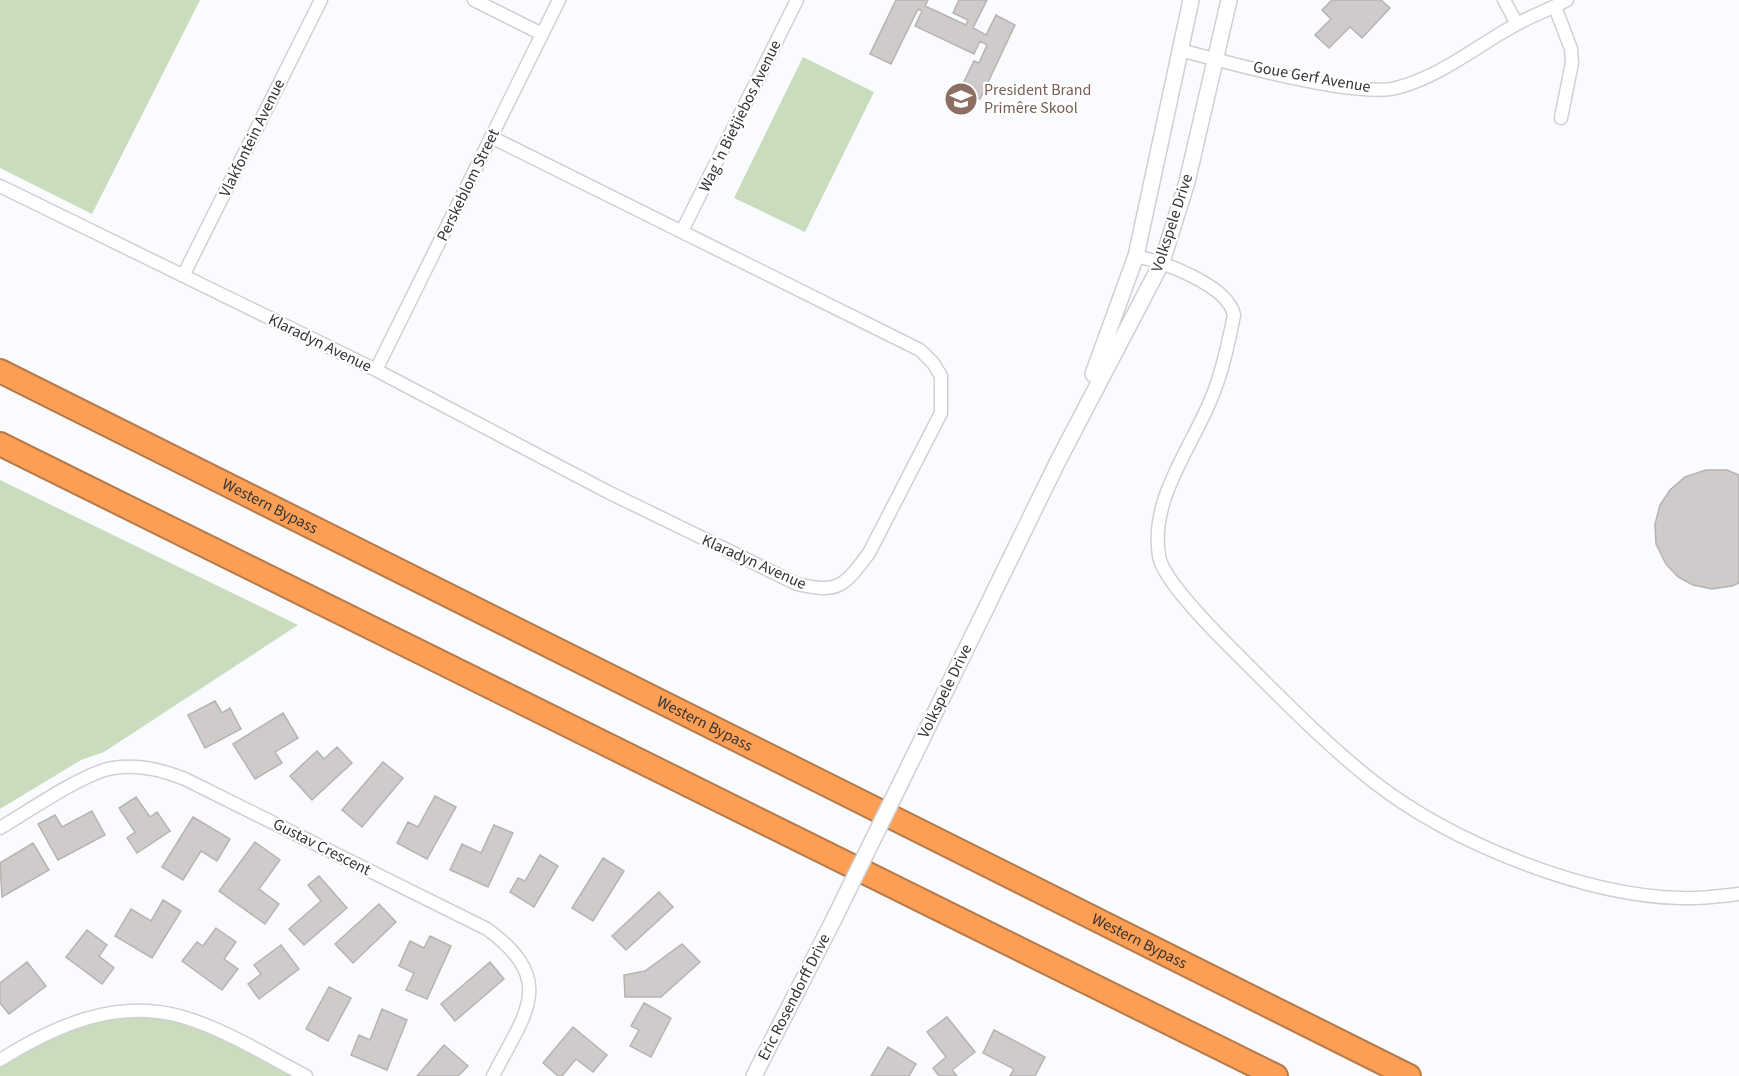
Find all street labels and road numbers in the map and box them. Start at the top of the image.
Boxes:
street label: Wag 'n Bietjiebos Avenue [694,36,786,196]
street label: Goue Gerf Avenue [1252,56,1373,98]
street label: Vlakfontein Avenue [214,75,290,201]
street label: Perskeblom Street [431,125,505,245]
street label: Volkspele Drive [1146,171,1198,275]
street label: Klaradyn Avenue [265,309,375,378]
street label: Western Bypass [218,473,322,539]
street label: Klaradyn Avenue [698,529,810,595]
street label: Volkspele Drive [913,640,977,742]
street label: Western Bypass [653,690,757,757]
street label: Gustav Crescent [269,813,375,881]
street label: Western Bypass [1088,908,1191,974]
street label: Eric Rosendorff Drive [753,930,836,1064]

